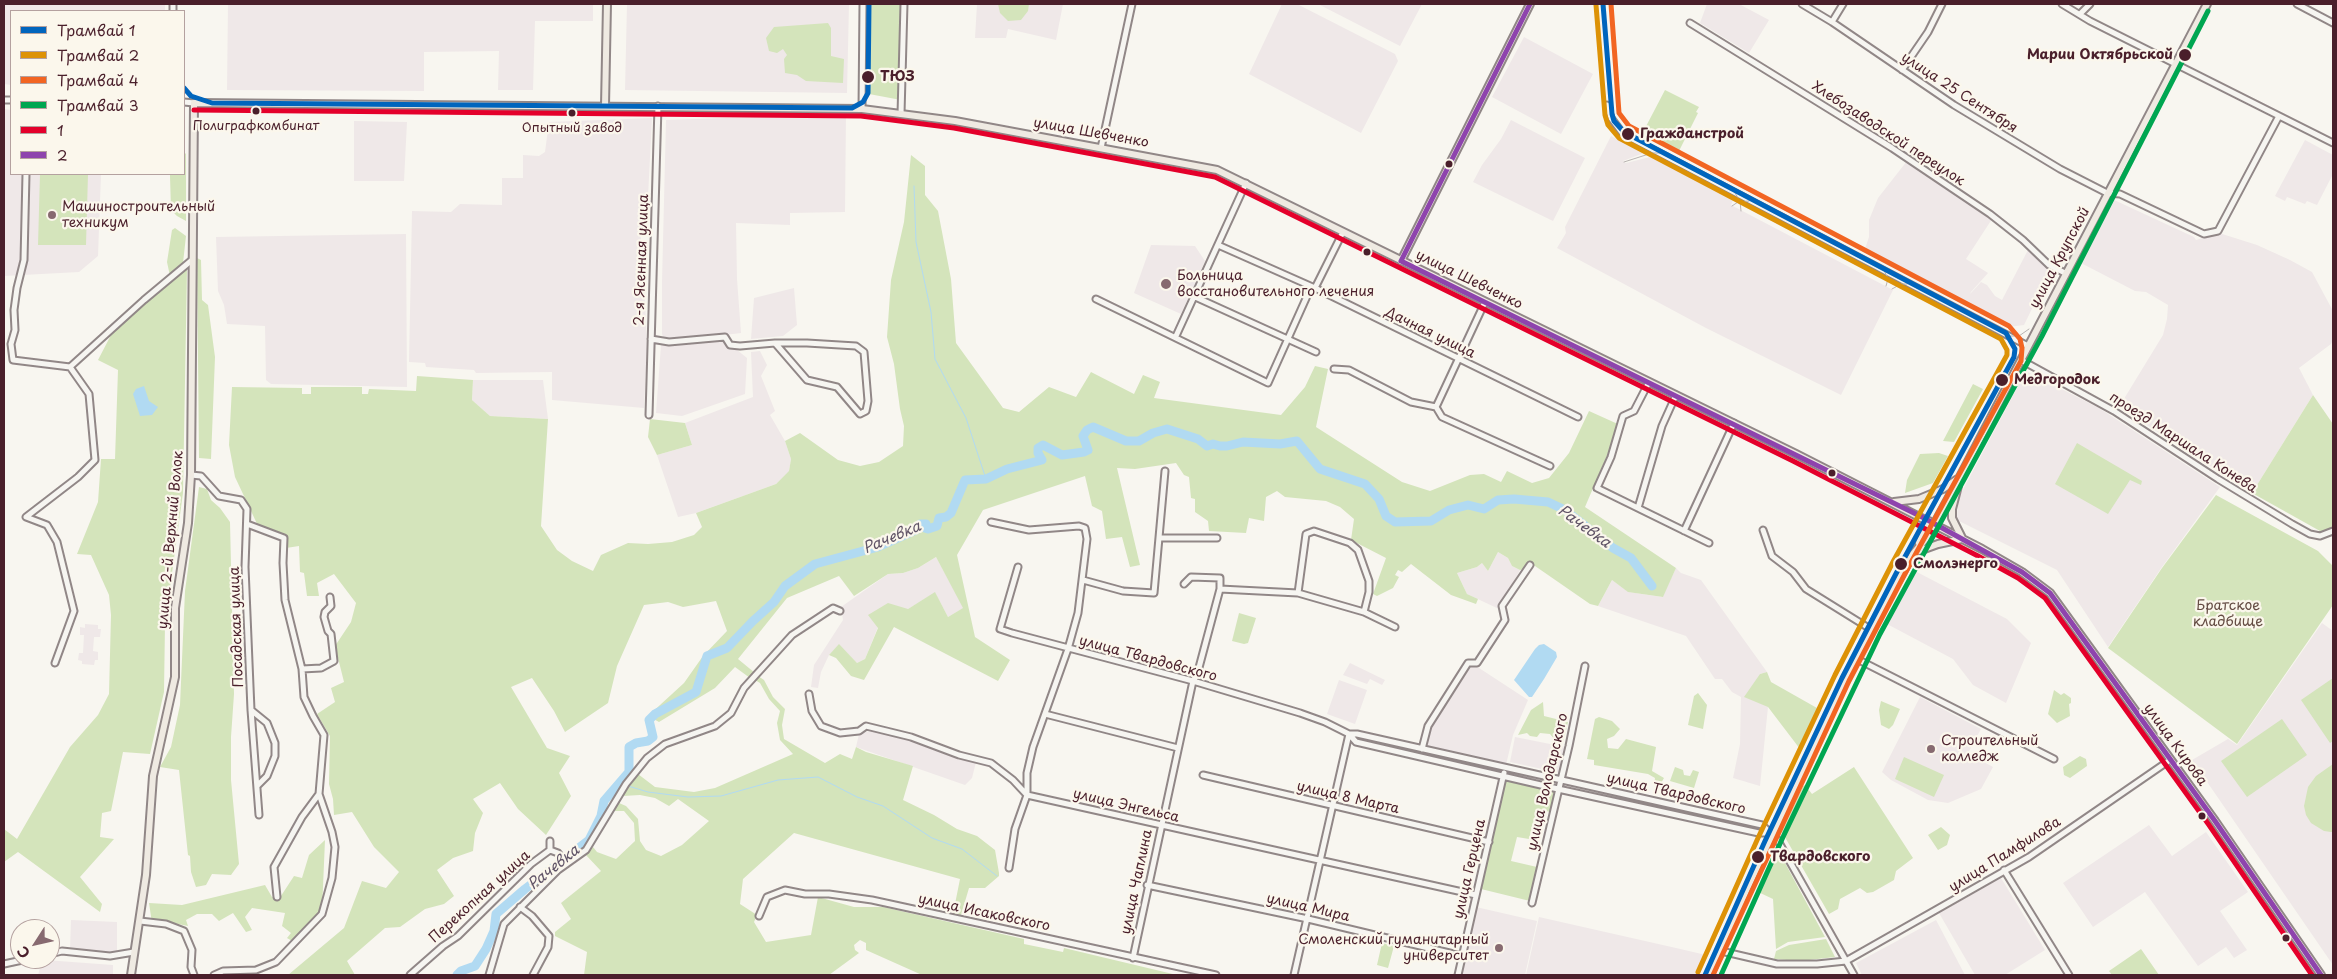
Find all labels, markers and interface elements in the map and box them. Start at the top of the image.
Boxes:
legend [10,10,185,175]
text: Трамвай 1 [57,18,136,41]
text: Трамвай 2 [57,43,139,66]
place label: Марии Октябрьской [2027,47,2173,63]
marker: Марии Октябрьской [2177,47,2193,63]
street label: улица 25 Сентября [1898,49,2020,137]
text: Трамвай 4 [57,68,139,91]
marker: ТЮЗ [860,69,876,85]
place label: ТЮЗ [880,69,915,85]
street label: Хлебозаводской переулок [1808,78,1968,190]
text: Трамвай 3 [57,93,139,116]
marker: Полиграфкомбинат [251,106,261,116]
marker: Опытный завод [567,108,577,118]
street label: улица Шевченко [1032,115,1150,151]
text: 1 [57,118,64,141]
place label: Полиграфкомбинат [193,118,319,134]
place label: Опытный завод [522,120,622,136]
marker: Гражданстрой [1620,126,1636,142]
place label: Гражданстрой [1640,126,1744,142]
text: 2 [57,143,68,166]
unlabelled marker [1444,159,1454,169]
street label: 2-я Ясенная улица [631,194,653,326]
place label: Машиностроительный техникум [62,199,215,232]
street label: улица Крупской [2026,205,2094,311]
marker: Машиностроительный техникум [46,209,58,221]
unlabelled marker [1362,247,1372,257]
street label: улица Шевченко [1413,247,1525,313]
place label: Больница восстановительного лечения [1177,268,1374,300]
marker: Больница восстановительного лечения [1159,277,1173,291]
street label: Дачная улица [1382,304,1478,362]
marker: Медгородок [1994,372,2010,388]
place label: Медгородок [2014,372,2100,388]
street label: проезд Маршала Конева [2106,389,2260,497]
street label: улица 2-й Верхний Волок [155,450,187,630]
unlabelled marker [1827,468,1837,478]
water label: Рачевка [1554,502,1614,552]
water label: Рачевка [860,518,924,558]
marker: Смолэнерго [1893,556,1909,572]
place label: Смолэнерго [1913,556,1998,572]
street label: Посадская улица [226,566,248,688]
park label: Братское кладбище [2193,598,2263,630]
street label: улица Твардовского [1077,632,1219,686]
street label: улица Кирова [2139,701,2211,789]
street label: улица Володарского [1524,711,1572,853]
place label: Строительный колледж [1941,733,2039,766]
marker: Строительный колледж [1925,743,1937,755]
street label: улица Твардовского [1605,770,1747,818]
street label: улица 8 Марта [1295,778,1401,818]
street label: улица Энгельса [1071,786,1181,826]
unlabelled marker [2197,811,2207,821]
street label: улица Памфилова [1946,814,2064,896]
street label: улица Герцена [1450,818,1490,920]
street label: улица Чаплина [1118,828,1156,936]
water label: Рачевка [525,842,583,894]
street label: Перекопная улица [426,847,534,947]
marker: Твардовского [1750,849,1766,865]
place label: Твардовского [1770,849,1870,865]
street label: улица Мира [1265,890,1351,926]
street label: улица Исаковского [916,891,1052,935]
north arrow [10,919,60,969]
place label: Смоленский гуманитарный университет [1298,932,1489,964]
unlabelled marker [2281,933,2291,943]
text: С [12,942,35,963]
marker: Смоленский гуманитарный университет [1493,942,1505,954]

